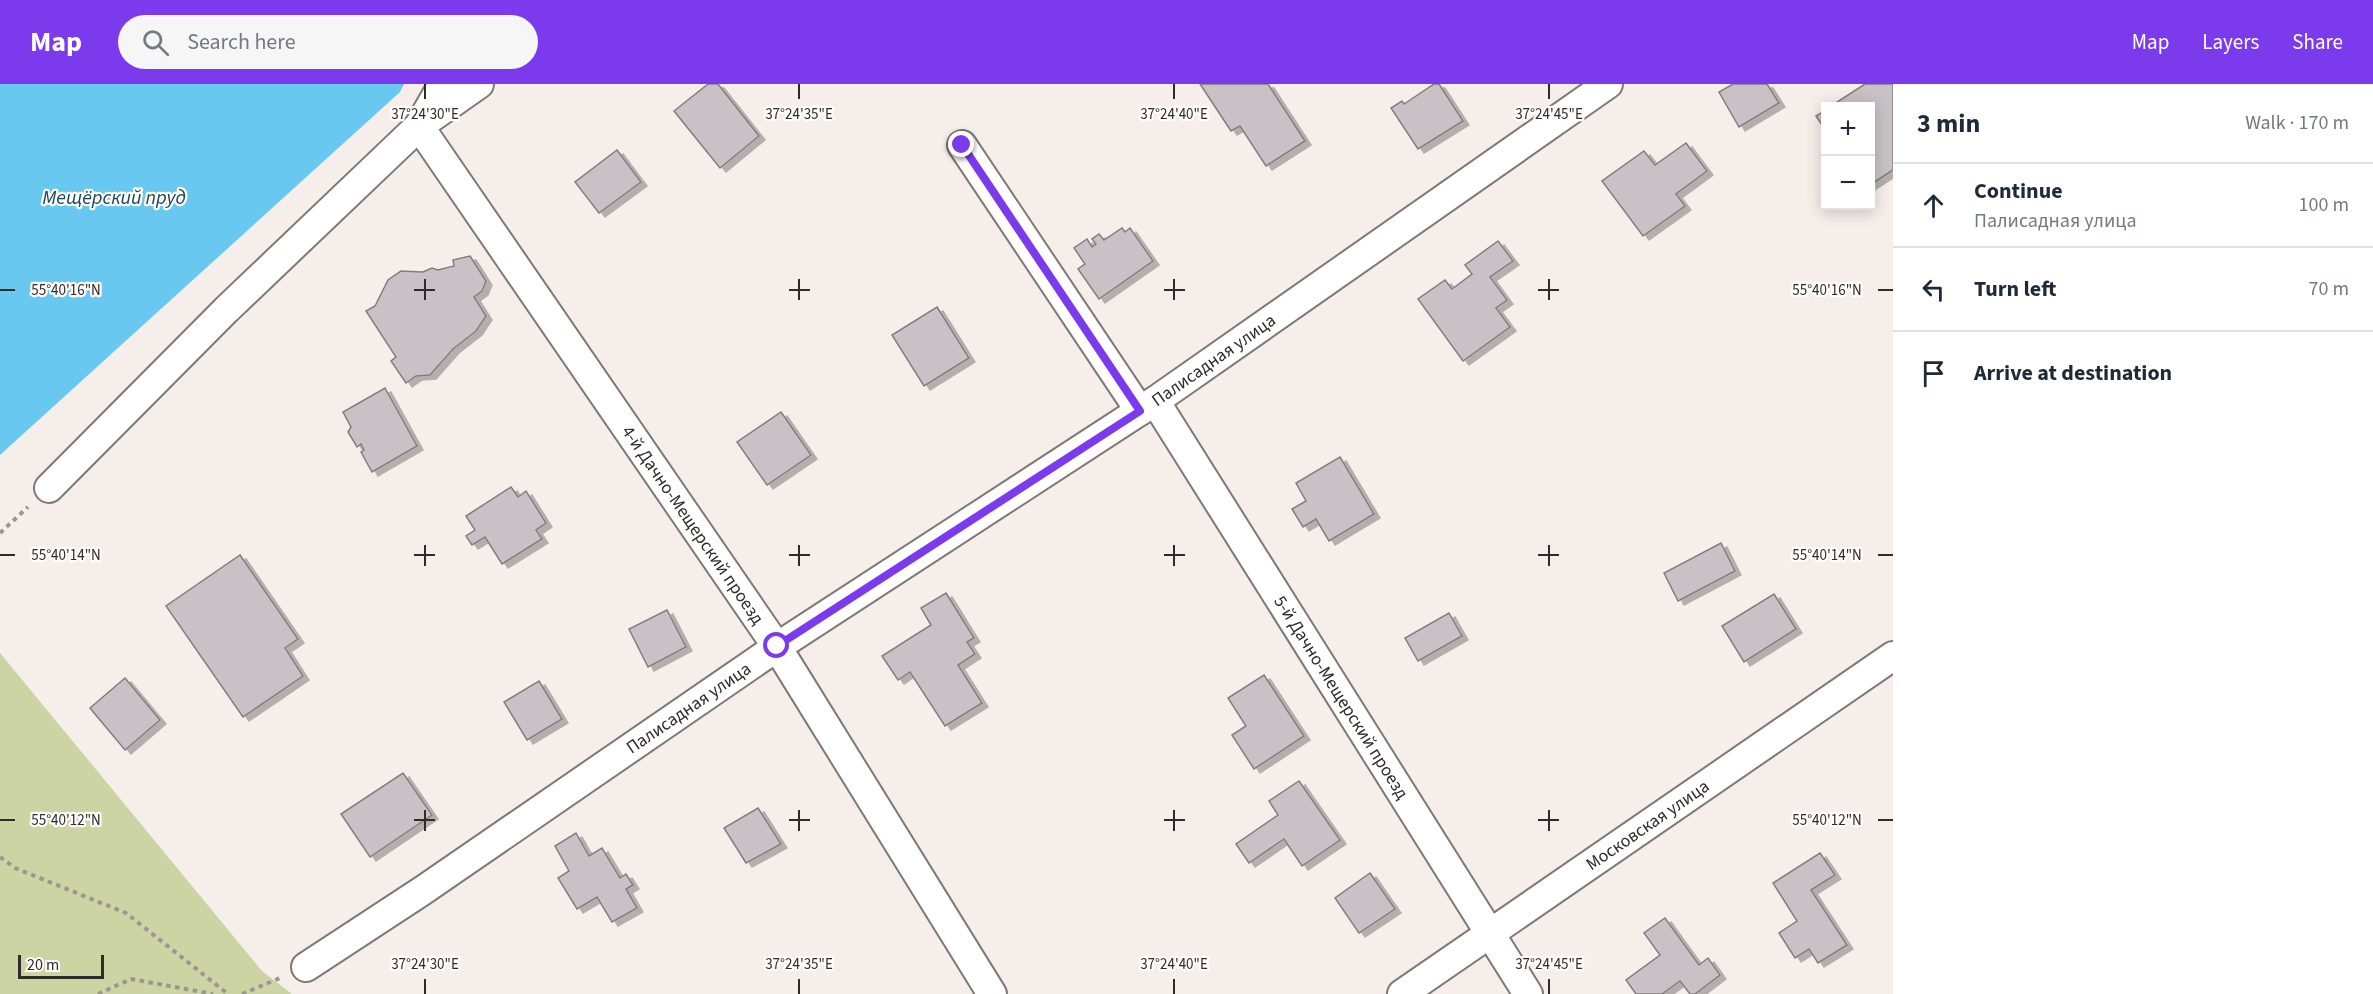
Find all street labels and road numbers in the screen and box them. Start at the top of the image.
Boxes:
street label: Палисадная улица [1146,308,1281,412]
street label: 4-й Дачно-Мещерский проезд [616,421,770,630]
street label: 5-й Дачно-Мещерский проезд [1268,591,1415,804]
street label: Палисадная улица [621,656,756,760]
street label: Московская улица [1581,774,1714,876]

